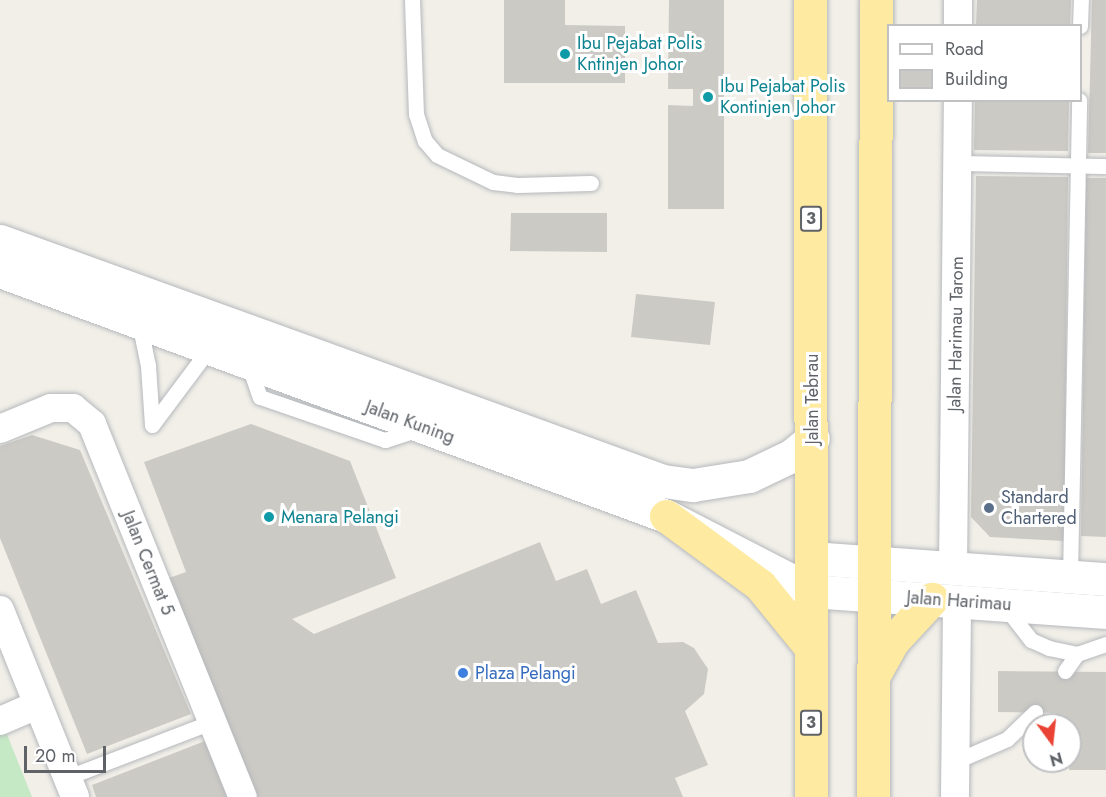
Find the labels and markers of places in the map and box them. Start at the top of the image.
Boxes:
place label: Ibu Pejabat Polis Kntinjen Johor [577,33,702,76]
marker: Ibu Pejabat Polis Kntinjen Johor [558,47,572,61]
place label: Ibu Pejabat Polis Kontinjen Johor [720,76,845,118]
marker: Ibu Pejabat Polis Kontinjen Johor [701,90,715,104]
place label: Standard Chartered [1001,487,1077,530]
marker: Standard Chartered [982,501,996,515]
place label: Menara Pelangi [281,506,399,528]
marker: Menara Pelangi [262,510,276,524]
place label: Plaza Pelangi [475,662,576,684]
marker: Plaza Pelangi [456,666,470,680]

